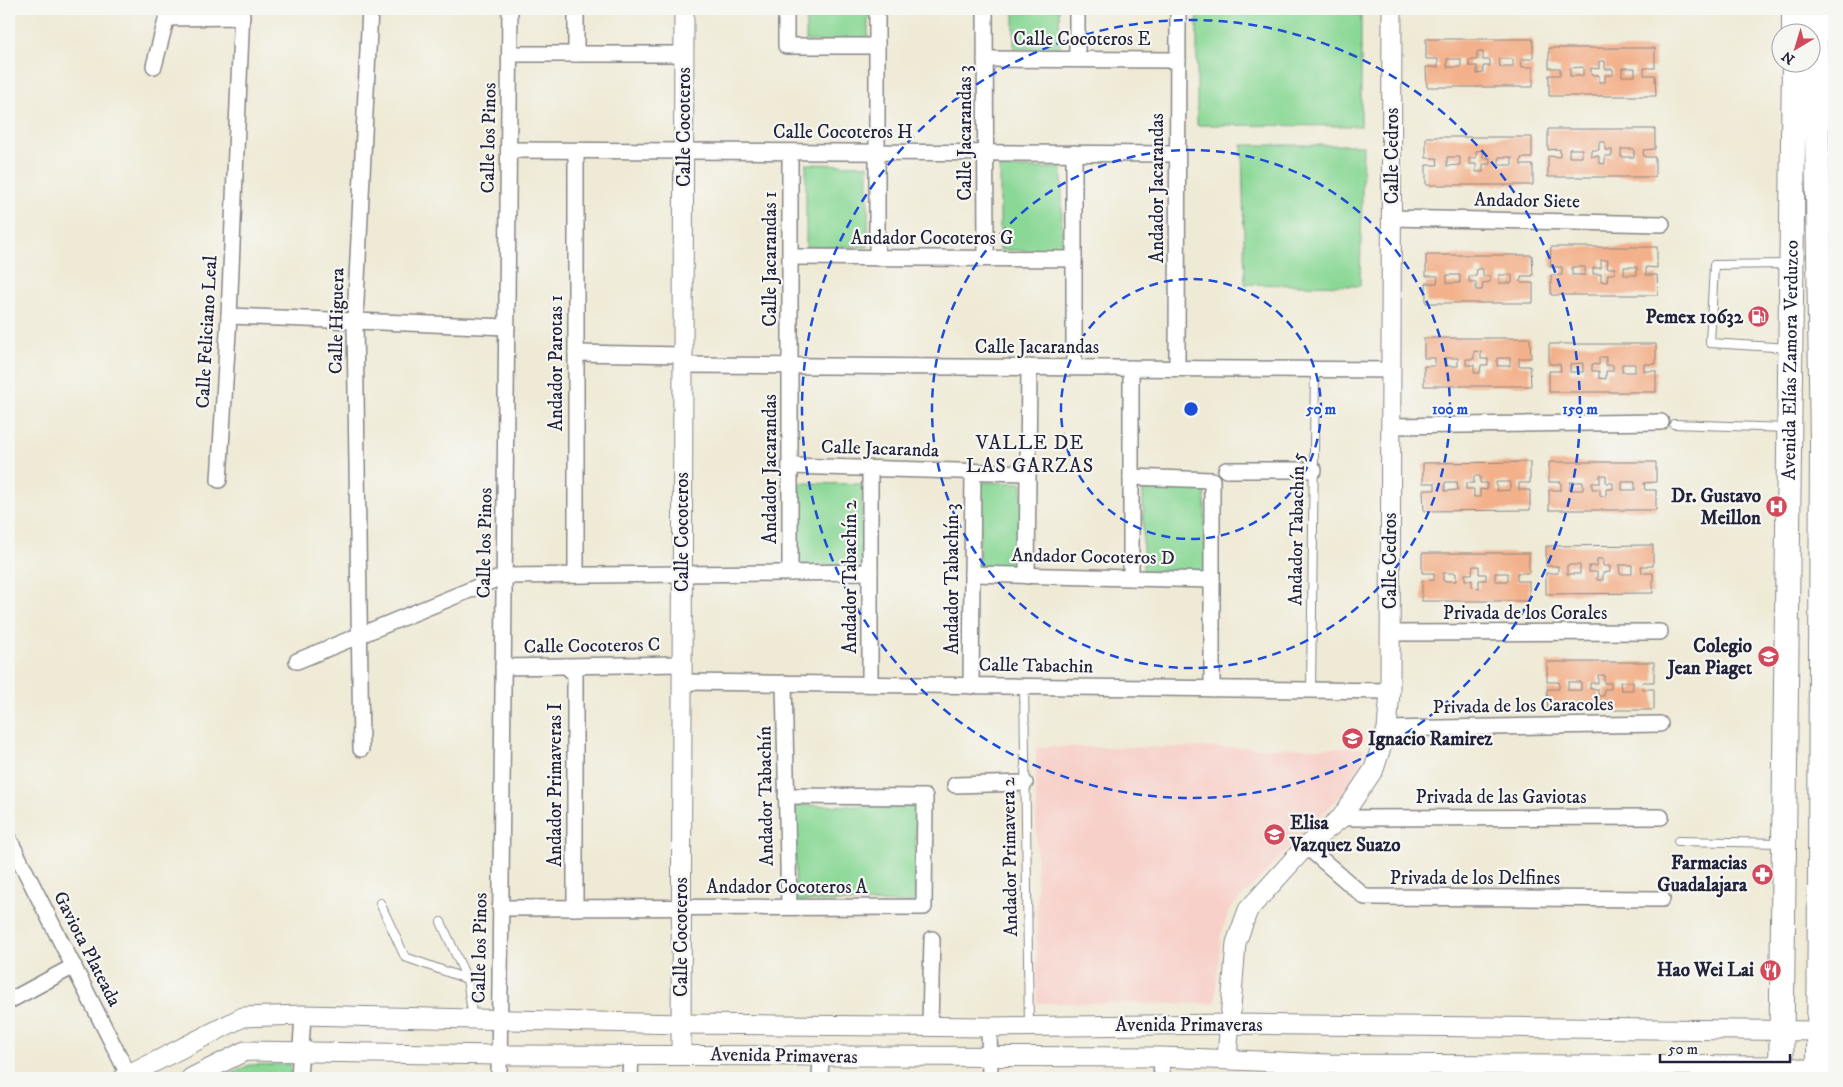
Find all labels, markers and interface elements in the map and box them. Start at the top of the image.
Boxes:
north arrow [1770,22,1820,72]
street label: Calle Cocoteros E [1013,28,1151,51]
text: N [1778,47,1799,68]
street label: Calle Jacarandas 3 [954,65,977,201]
street label: Calle Cocoteros [673,67,696,187]
street label: Calle los Pinos [477,82,501,194]
street label: Calle Cedros [1381,108,1404,204]
street label: Andador Jacarandas [1146,113,1169,263]
street label: Calle Cocoteros H [773,121,913,144]
street label: Andador Siete [1474,189,1580,213]
street label: Calle Jacarandas 1 [759,191,782,327]
street label: Andador Cocoteros G [851,227,1013,250]
street label: Avenida Elías Zamora Verduzco [1777,240,1803,480]
street label: Calle Feliciano Leal [192,255,223,409]
street label: Calle Higuera [325,268,349,374]
street label: Andador Parotas 1 [545,295,568,431]
fuel station icon: Pemex 10632 [1747,305,1771,329]
place label: Pemex 10632 [1645,306,1744,329]
street label: Calle Jacarandas [975,336,1099,359]
street label: Andador Jacarandas [759,394,782,544]
centre of rings [1182,400,1200,418]
text: 50 m [1305,400,1337,419]
text: 100 m [1432,400,1469,419]
text: 150 m [1562,400,1598,419]
district label: VALLE DE LAS GARZAS [966,431,1094,479]
street label: Calle Jacaranda [821,435,939,463]
street label: Andador Tabachín 5 [1284,451,1310,606]
street label: Calle Cocoteros [671,472,694,592]
place label: Dr. Gustavo Meillon [1671,485,1762,530]
street label: Calle los Pinos [473,487,497,599]
hospital icon: Dr. Gustavo Meillon [1765,495,1789,519]
street label: Andador Tabachín 2 [839,500,862,654]
street label: Andador Tabachín 3 [941,503,964,655]
street label: Calle Cedros [1379,513,1402,609]
street label: Andador Cocoteros D [1011,544,1175,570]
street label: Privada de los Corales [1443,602,1607,625]
street label: Calle Cocoteros C [524,633,660,659]
place label: Colegio Jean Piaget [1666,635,1753,680]
school or university icon: Colegio Jean Piaget [1756,645,1780,669]
street label: Calle Tabachin [978,654,1094,679]
street label: Privada de los Caracoles [1432,693,1614,719]
street label: Andador Primaveras I [544,703,567,867]
street label: Andador Tabachín [753,726,779,866]
school or university icon: Ignacio Ramirez [1340,727,1364,751]
place label: Ignacio Ramirez [1368,728,1493,751]
street label: Andador Primavera 2 [997,776,1023,937]
street label: Privada de las Gaviotas [1416,786,1586,809]
place label: Elisa Vazquez Suazo [1289,812,1401,858]
school or university icon: Elisa Vazquez Suazo [1262,822,1286,846]
place label: Farmacias Guadalajara [1657,852,1748,898]
pharmacy icon: Farmacias Guadalajara [1751,862,1775,886]
street label: Privada de los Delfines [1390,867,1560,890]
street label: Andador Cocoteros A [706,876,869,899]
street label: Calle Cocoteros [670,877,693,997]
street label: Gaviota Plateada [48,887,126,1011]
street label: Calle los Pinos [468,892,492,1004]
restaurant icon: Hao Wei Lai [1758,958,1782,982]
place label: Hao Wei Lai [1657,959,1754,982]
street label: Avenida Primaveras [1115,1014,1263,1037]
scale bar [1660,1032,1790,1064]
text: 50 m [1668,1040,1698,1059]
street label: Avenida Primaveras [710,1043,858,1069]

